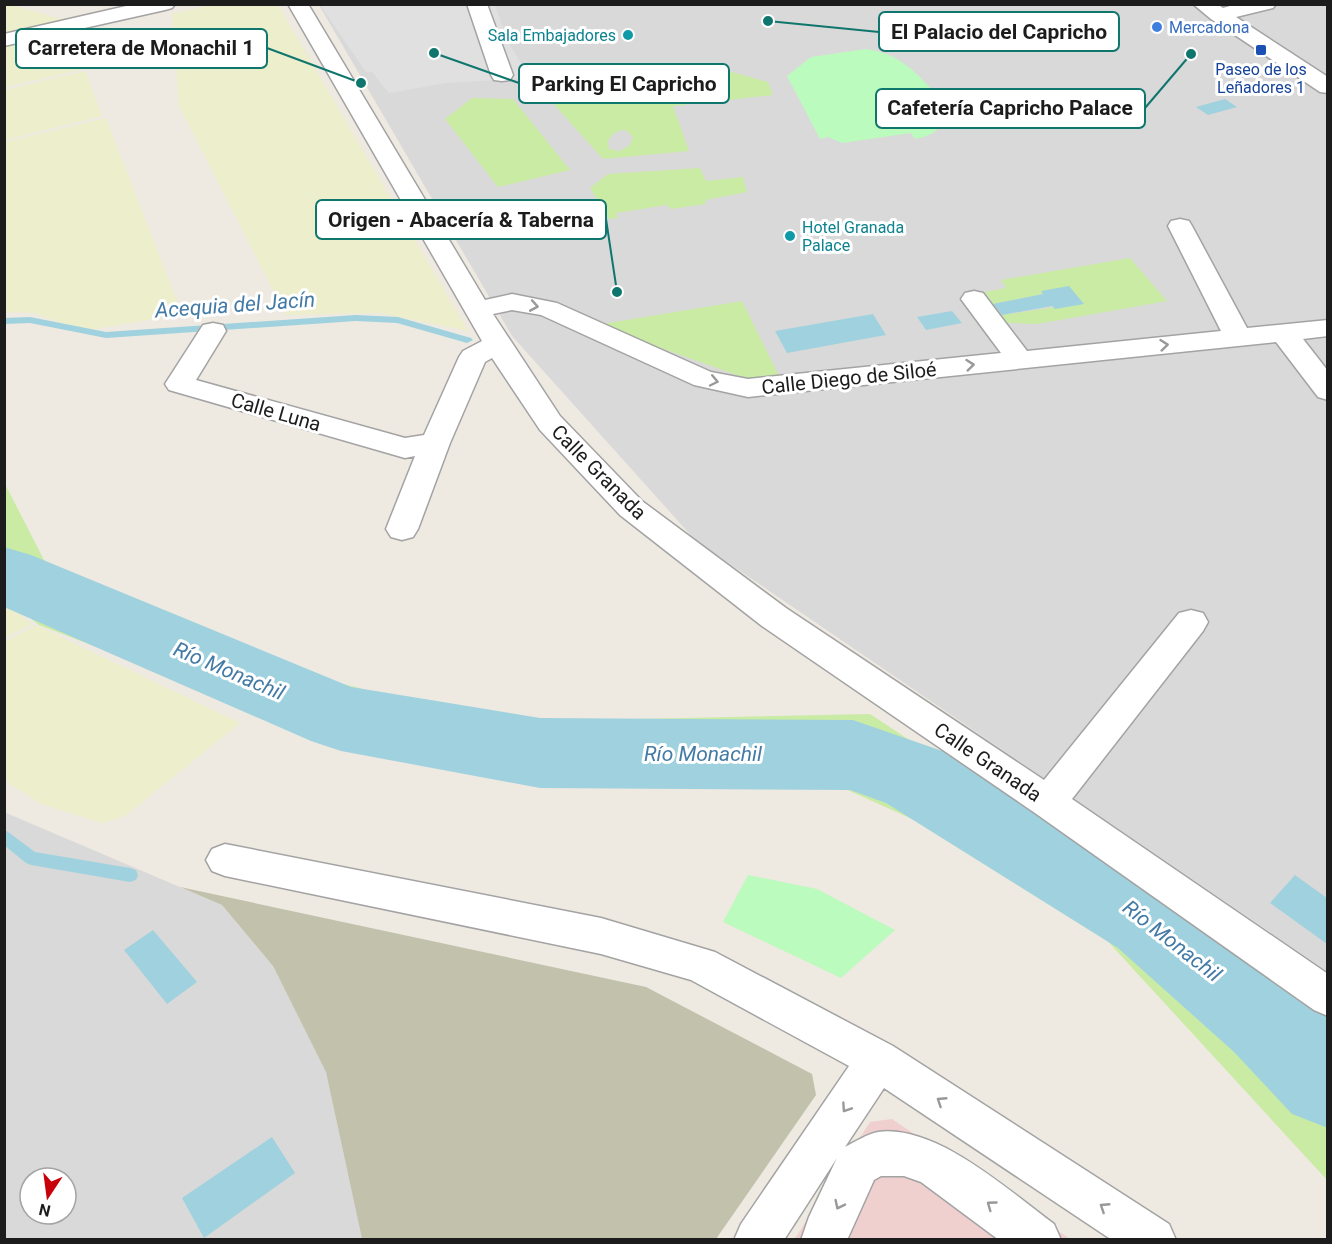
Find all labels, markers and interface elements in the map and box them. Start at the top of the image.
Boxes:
callout: El Palacio del Capricho [879,12,1119,51]
place label: Mercadona [1169,18,1250,37]
text: El Palacio del Capricho [891,20,1107,44]
marker: Mercadona [1150,20,1164,34]
place label: Sala Embajadores [488,26,616,45]
marker: Sala Embajadores [621,28,635,42]
callout: Carretera de Monachil 1 [16,29,267,68]
text: Carretera de Monachil 1 [28,36,254,60]
marker: Paseo de los Leñadores 1 [1254,43,1268,57]
place label: Paseo de los Leñadores 1 [1215,60,1307,97]
callout: Parking El Capricho [519,64,729,103]
text: Parking El Capricho [531,72,717,96]
callout: Cafetería Capricho Palace [876,89,1145,128]
text: Cafetería Capricho Palace [887,96,1133,120]
callout: Origen - Abacería & Taberna [316,200,606,239]
text: Origen - Abacería & Taberna [328,208,594,232]
place label: Hotel Granada Palace [802,218,904,255]
marker: Hotel Granada Palace [783,229,797,243]
water label: Acequia del Jacín [153,287,316,323]
one-way arrow [529,299,539,312]
one-way arrow [1159,339,1168,352]
street label: Calle Diego de Siloé [760,357,938,399]
one-way arrow [965,359,974,372]
one-way arrow [708,373,718,386]
street label: Calle Luna [228,388,324,436]
street label: Calle Granada [547,420,651,524]
water label: Río Monachil [170,637,289,705]
street label: Calle Granada [930,717,1046,807]
water label: Río Monachil [644,742,763,766]
water label: Río Monachil [1118,895,1227,987]
one-way arrow [937,1096,947,1108]
one-way arrow [842,1101,853,1112]
north arrow [18,1166,78,1226]
one-way arrow [834,1198,846,1209]
text: N [37,1200,52,1221]
one-way arrow [986,1202,997,1213]
one-way arrow [1100,1204,1111,1215]

